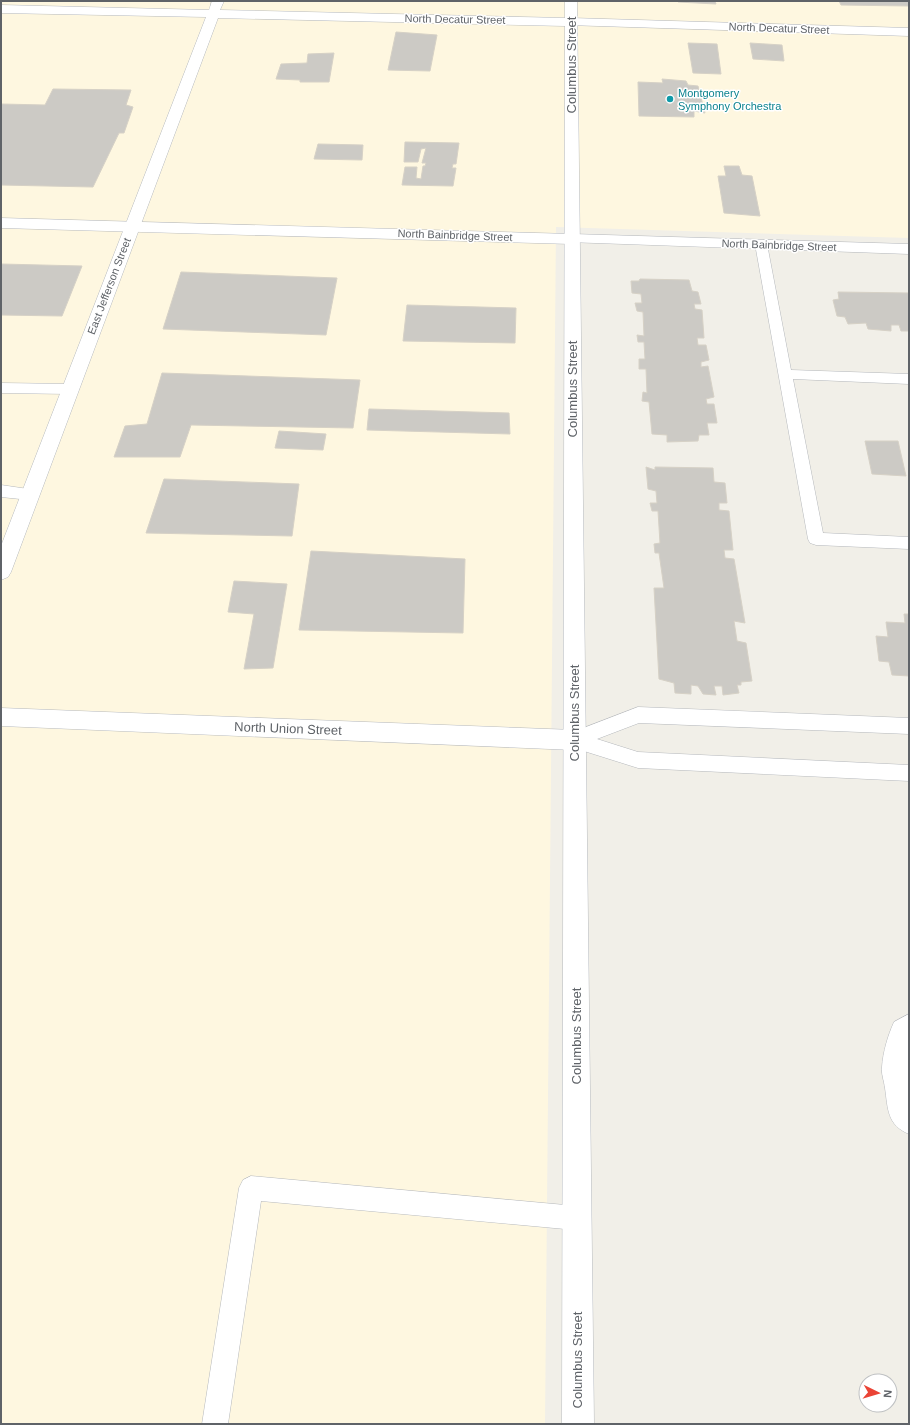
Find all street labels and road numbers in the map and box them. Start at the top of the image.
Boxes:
street label: North Decatur Street [404,12,506,26]
street label: Columbus Street [564,16,579,113]
street label: North Decatur Street [728,20,830,36]
street label: North Bainbridge Street [397,227,513,243]
street label: East Jefferson Street [85,236,133,336]
street label: North Bainbridge Street [721,237,837,253]
street label: Columbus Street [565,340,580,437]
street label: Columbus Street [567,664,582,761]
street label: North Union Street [234,719,342,738]
street label: Columbus Street [569,987,584,1084]
street label: Columbus Street [570,1311,585,1408]

